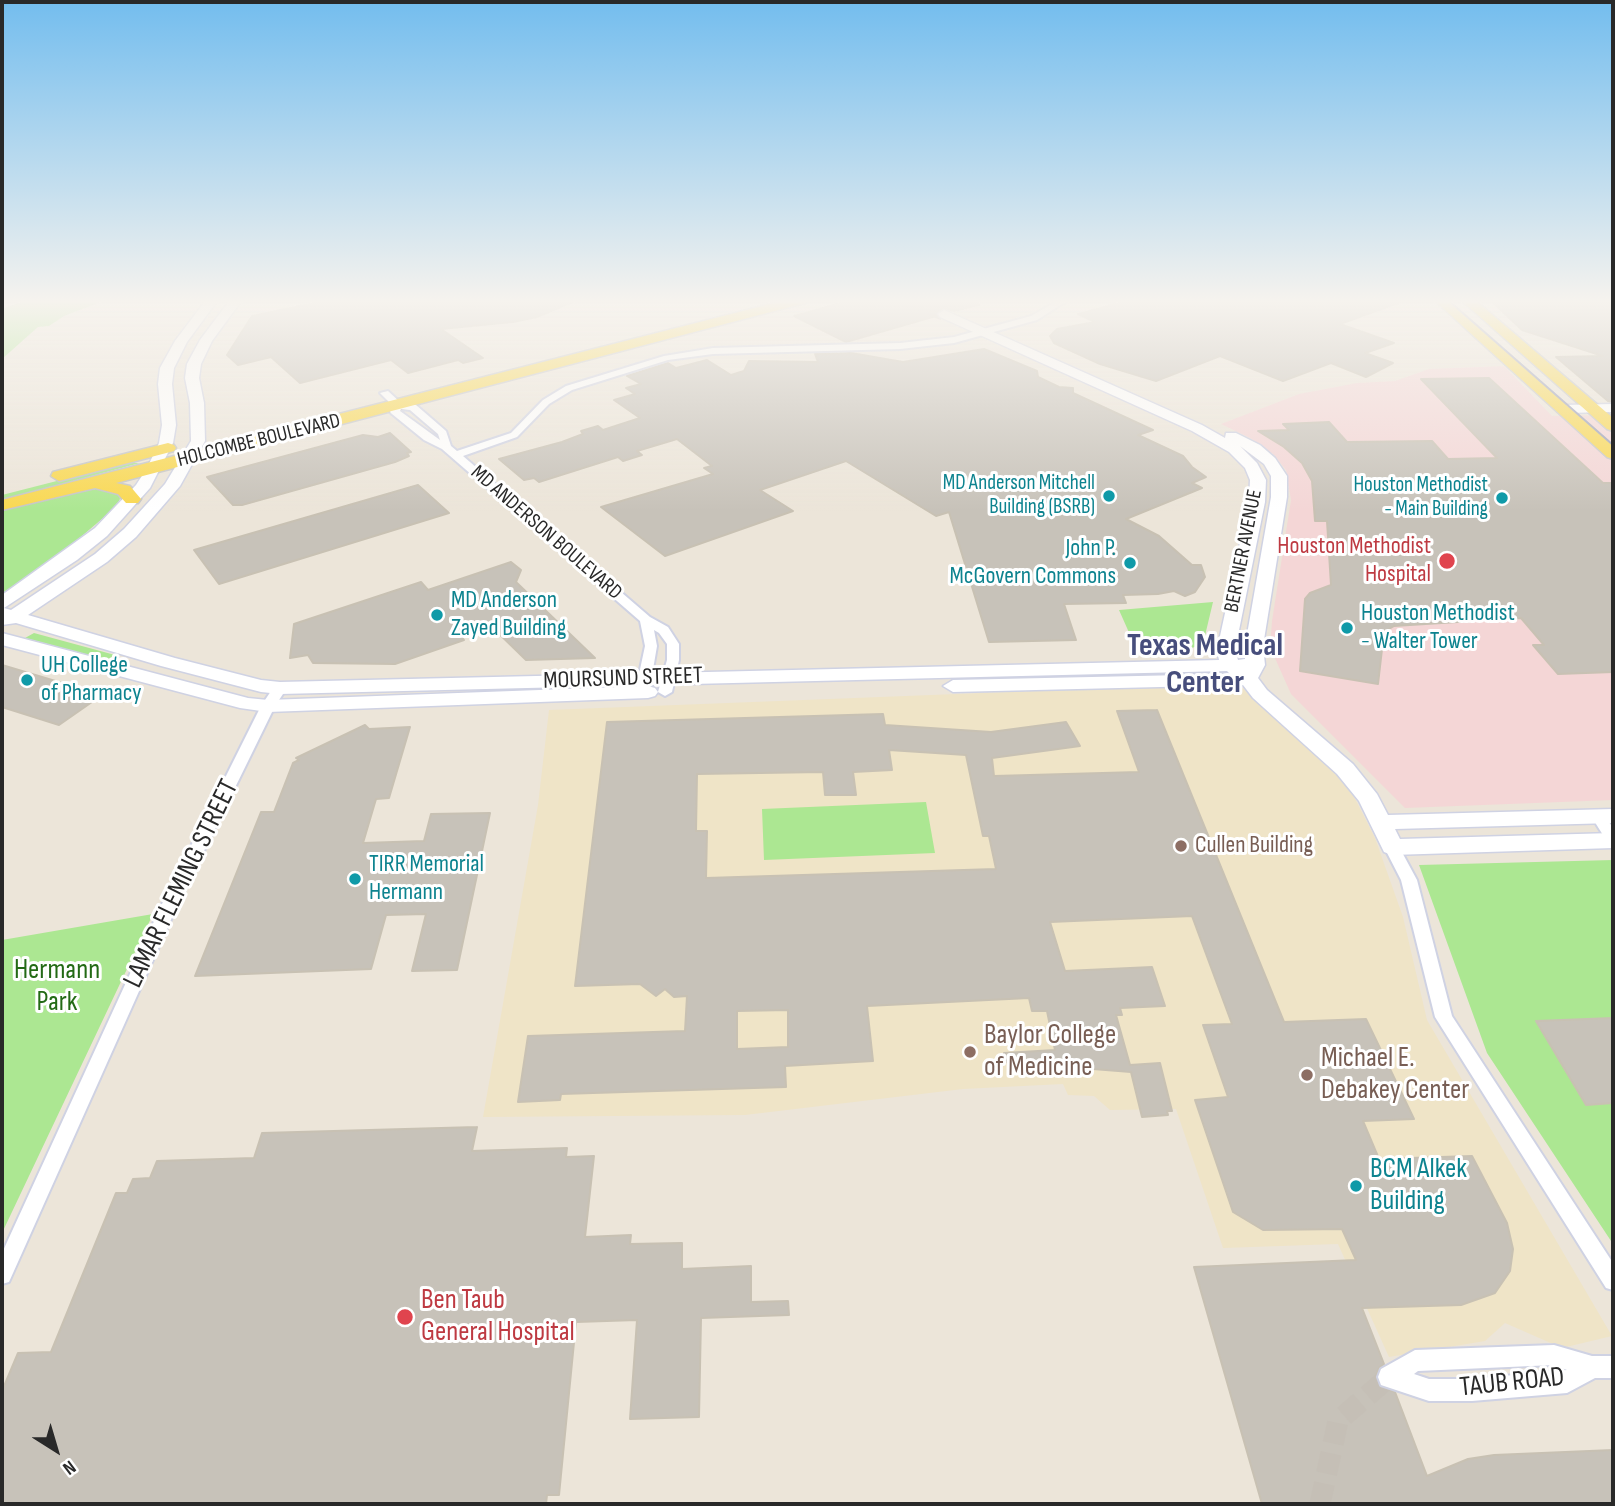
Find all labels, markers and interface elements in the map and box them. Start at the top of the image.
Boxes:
street label: HOLCOMBE BOULEVARD [175,409,343,473]
street label: MD ANDERSON BOULEVARD [465,460,627,606]
place label: MD Anderson Mitchell Building (BSRB) [943,471,1095,521]
place label: Houston Methodist - Main Building [1353,473,1488,523]
street label: BERTNER AVENUE [1220,487,1268,615]
marker: MD Anderson Mitchell Building (BSRB) [1101,488,1117,504]
marker: Houston Methodist - Main Building [1494,490,1510,506]
place label: Houston Methodist Hospital [1277,533,1431,589]
place label: John P. McGovern Commons [950,535,1116,591]
marker: Houston Methodist Hospital [1437,551,1457,571]
marker: John P. McGovern Commons [1122,555,1138,571]
place label: MD Anderson Zayed Building [451,587,566,643]
place label: Houston Methodist - Walter Tower [1361,600,1515,656]
marker: MD Anderson Zayed Building [429,607,445,623]
marker: Houston Methodist - Walter Tower [1339,620,1355,636]
district label: Texas Medical Center [1127,628,1283,703]
place label: UH College of Pharmacy [41,652,142,708]
street label: MOURSUND STREET [543,662,703,696]
marker: UH College of Pharmacy [19,672,35,688]
street label: LAMAR FLEMING STREET [117,775,247,993]
place label: Cullen Building [1195,832,1313,860]
marker: Cullen Building [1173,838,1189,854]
place label: TIRR Memorial Hermann [369,851,484,907]
marker: TIRR Memorial Hermann [347,871,363,887]
park label: Hermann Park [14,954,100,1020]
place label: Baylor College of Medicine [984,1019,1116,1085]
place label: Michael E. Debakey Center [1321,1042,1469,1108]
marker: Baylor College of Medicine [962,1044,978,1060]
marker: Michael E. Debakey Center [1299,1067,1315,1083]
place label: BCM Alkek Building [1370,1153,1467,1219]
marker: BCM Alkek Building [1348,1178,1364,1194]
place label: Ben Taub General Hospital [421,1284,575,1350]
marker: Ben Taub General Hospital [395,1307,415,1327]
street label: TAUB ROAD [1458,1361,1566,1405]
north arrow [21,1415,91,1485]
text: N [58,1455,80,1479]

